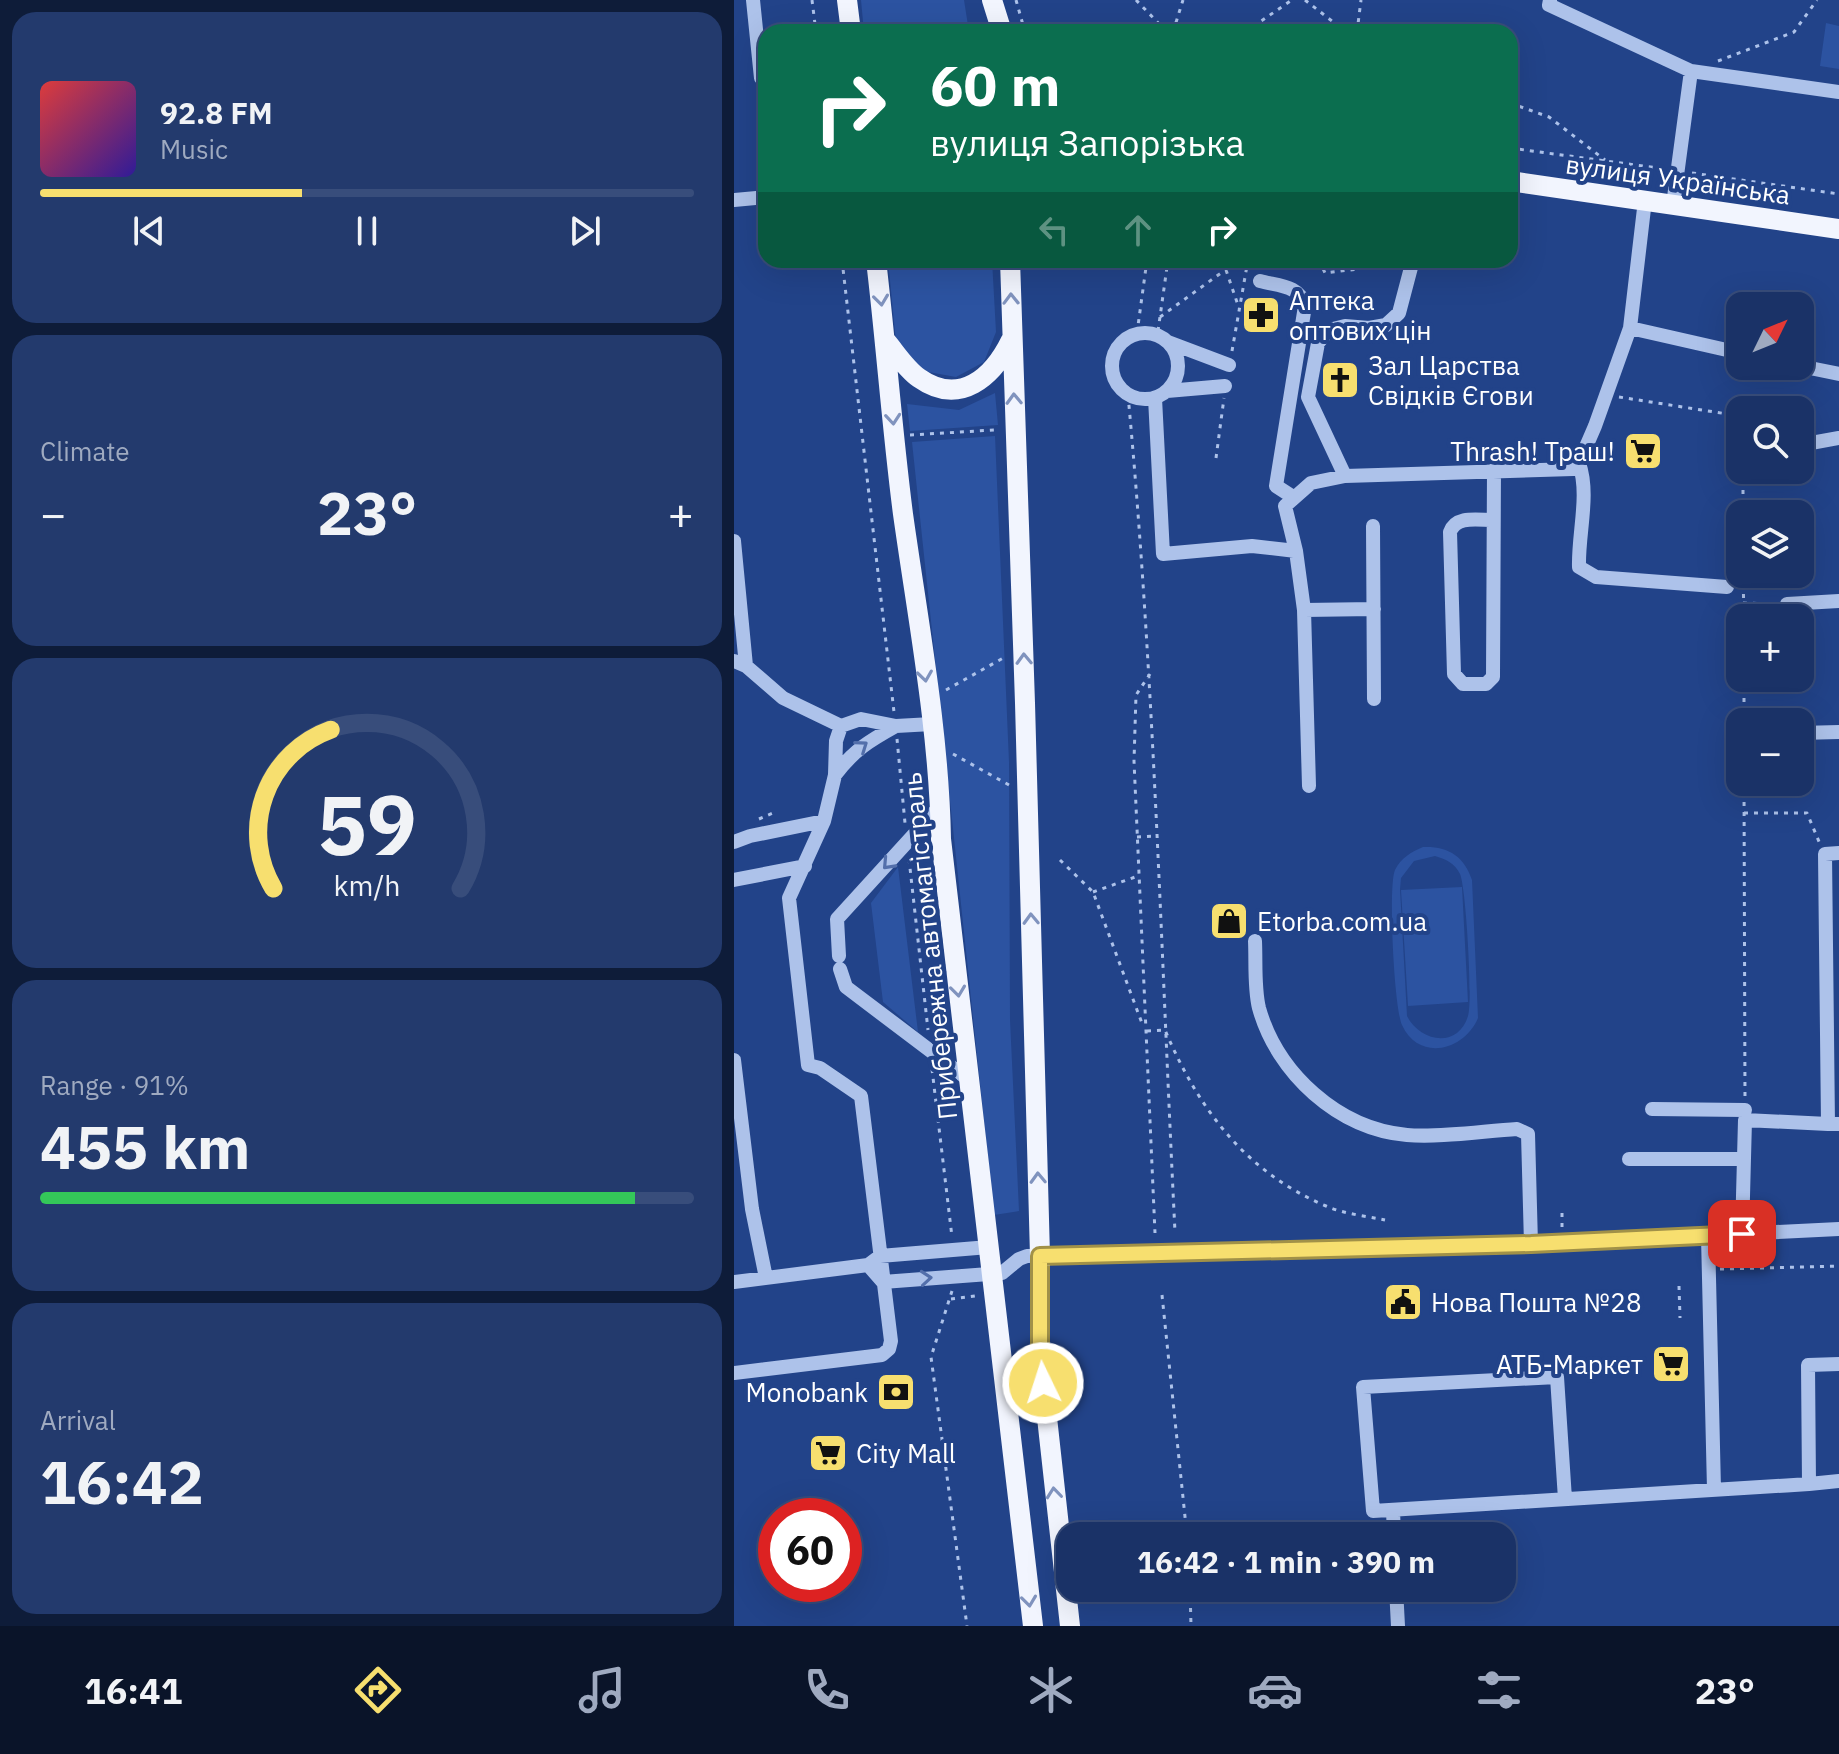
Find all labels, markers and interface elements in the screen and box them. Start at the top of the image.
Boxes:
text: 60 m [930,49,1060,121]
icon: right [798,56,902,160]
text: 92.8 FM [160,93,273,132]
text: вулиця Запорізька [930,119,1245,166]
text: Music [160,132,228,166]
street label: вулиця Українська [1563,146,1793,212]
icon: left [1032,208,1076,252]
icon: ahead [1116,208,1160,252]
icon: right [1200,208,1244,252]
icon: previous [127,209,171,253]
icon: pause [345,209,389,253]
icon: next [563,209,607,253]
place label: Аптека оптових цін [1289,283,1431,347]
one-way arrow [1002,292,1020,305]
north arrow [1726,292,1814,380]
map controls [1726,292,1814,796]
one-way arrow [873,294,890,307]
pharmacy icon: Аптека оптових цін [1240,294,1282,336]
place label: Зал Царства Свідків Єгови [1368,348,1534,412]
church icon: Зал Царства Свідків Єгови [1319,359,1361,401]
one-way arrow [1006,392,1023,405]
button: search [1726,396,1814,484]
one-way arrow [884,413,901,426]
supermarket icon: Thrash! Траш! [1622,430,1664,472]
text: Climate [40,434,130,468]
place label: Thrash! Траш! [1450,434,1615,468]
text: 23° [317,473,417,552]
text: − [40,485,66,542]
text: + [668,485,694,542]
button: layers [1726,500,1814,588]
button: + [1726,604,1814,692]
one-way arrow [1015,652,1032,665]
one-way arrow [916,670,933,683]
button: − [1726,708,1814,796]
one-way arrow [853,741,867,756]
text: 59 [317,770,417,878]
street label: Прибережна автомагістраль [894,771,964,1121]
one-way arrow [884,854,898,869]
text: km/h [333,867,401,904]
shop icon: Etorba.com.ua [1208,900,1250,942]
place label: Etorba.com.ua [1257,904,1427,938]
one-way arrow [1022,912,1039,925]
one-way arrow [950,984,967,997]
text: Range · 91% [40,1068,189,1102]
text: 455 km [40,1107,250,1186]
one-way arrow [1029,1171,1046,1184]
pin [1708,1200,1776,1268]
icon: arrive [1720,1212,1764,1256]
one-way arrow [920,1270,933,1287]
public building icon: Нова Пошта №28 [1382,1281,1424,1323]
place label: Нова Пошта №28 [1431,1285,1642,1319]
position arrow [1001,1341,1085,1425]
supermarket icon: АТБ-Маркет [1650,1343,1692,1385]
place label: АТБ-Маркет [1496,1347,1643,1381]
bank icon: Monobank [875,1371,917,1413]
place label: Monobank [746,1375,868,1409]
text: Arrival [40,1403,116,1437]
supermarket icon: City Mall [807,1432,849,1474]
place label: City Mall [856,1436,956,1470]
text: 16:42 [40,1442,204,1521]
one-way arrow [1046,1486,1063,1499]
speed limit sign: 60 [758,1498,862,1602]
text: 16:42 · 1 min · 390 m [1137,1542,1435,1581]
one-way arrow [1020,1594,1037,1608]
icon: directions [350,1662,406,1718]
icon: music [574,1662,630,1718]
icon: phone [799,1662,855,1718]
icon: climate [1023,1662,1079,1718]
icon: car [1247,1662,1303,1718]
icon: filters [1471,1662,1527,1718]
text: 16:41 [84,1667,182,1714]
text: 23° [1695,1667,1755,1714]

